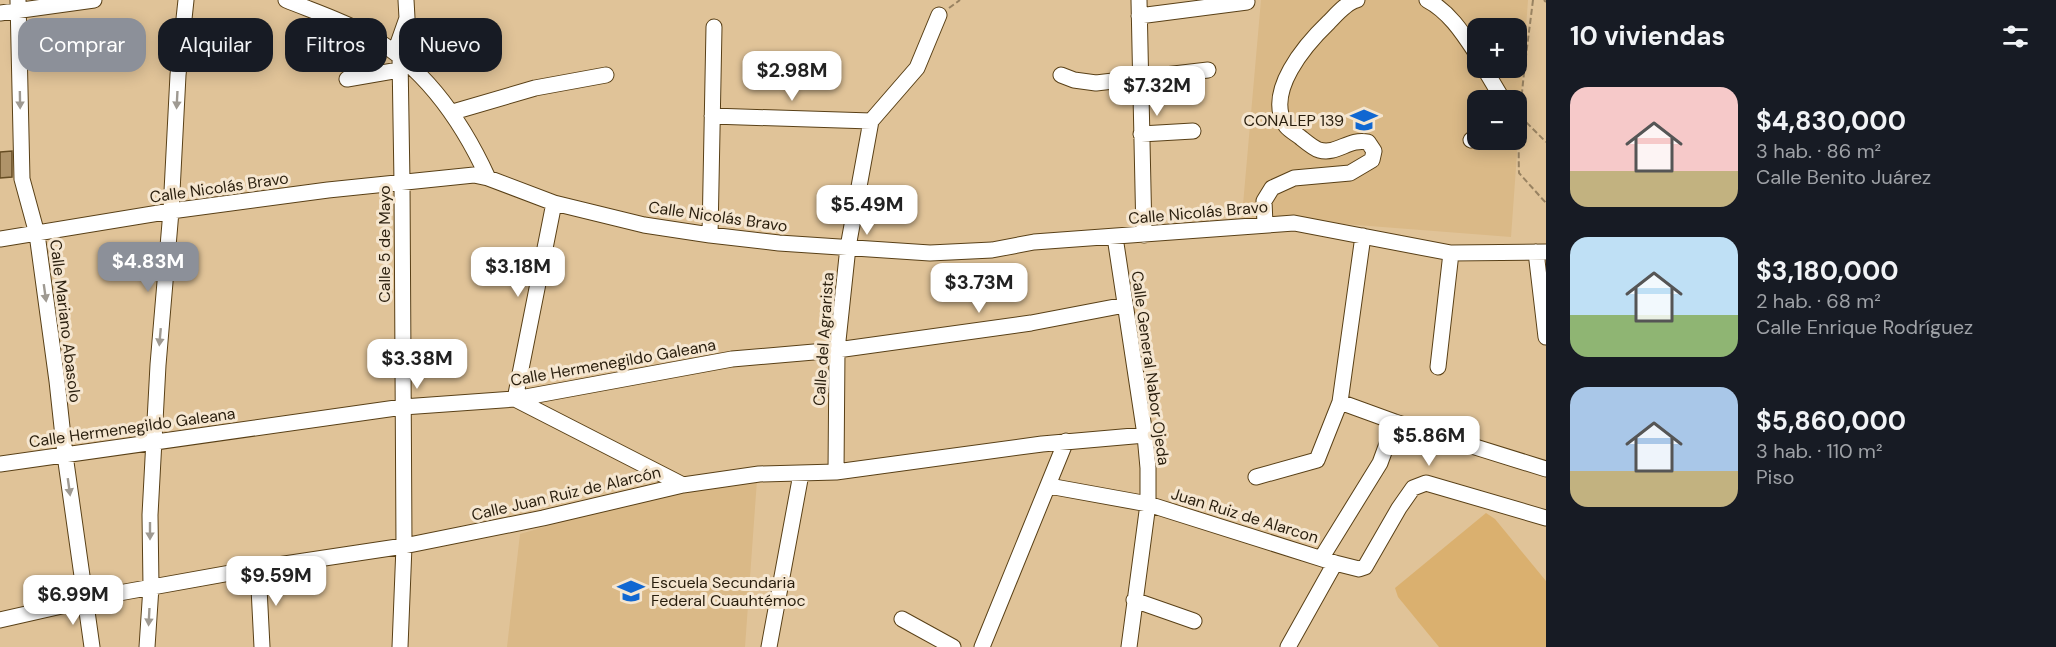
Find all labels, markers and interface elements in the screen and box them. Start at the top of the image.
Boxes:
chip: Comprar [18,18,146,72]
chip: Alquilar [158,18,273,72]
chip: Filtros [285,18,387,72]
chip: Nuevo [399,18,502,72]
map controls [1467,18,1527,150]
button: + [1467,18,1527,78]
text: 10 viviendas [1570,19,1725,53]
icon: filters [1999,20,2032,53]
pin: $2.98M [743,51,841,102]
text: $2.98M [757,57,828,83]
pin: $7.32M [1108,66,1206,117]
text: $7.32M [1123,72,1191,98]
button: − [1467,90,1527,150]
one-way arrow [16,91,25,110]
one-way arrow [172,91,182,110]
text: $4,830,000 [1756,104,1906,138]
school or university icon: CONALEP 139 [1349,105,1379,135]
place label: CONALEP 139 [1243,110,1344,131]
icon: home [1618,111,1690,183]
text: 3 hab. · 86 m² [1756,138,1881,164]
text: Calle Benito Juárez [1756,164,1931,190]
street label: Calle Nicolás Bravo [148,167,290,208]
street label: Calle 5 de Mayo [374,185,395,303]
pin: $5.49M [818,185,916,236]
text: $5.49M [831,191,903,217]
street label: Calle Nicolás Bravo [647,196,789,237]
street label: Calle Nicolás Bravo [1127,196,1269,229]
street label: Calle Mariano Abasolo [45,238,86,404]
pin: $4.83M [99,242,197,293]
pin: $3.18M [469,247,567,298]
text: $4.83M [112,248,184,274]
text: $3.18M [485,253,551,279]
text: $3,180,000 [1756,254,1899,288]
icon: home [1618,261,1690,333]
pin: $3.73M [930,263,1028,314]
text: $3.73M [945,269,1013,295]
street label: Calle General Nabor Ojeda [1126,269,1175,467]
street label: Calle del Agrarista [808,271,839,407]
one-way arrow [40,284,49,303]
text: 2 hab. · 68 m² [1756,288,1881,314]
text: Calle Enrique Rodríguez [1756,314,1973,340]
one-way arrow [156,327,165,346]
street label: Calle Hermenegildo Galeana [509,334,717,391]
pin: $3.38M [368,339,466,390]
text: $3.38M [381,345,453,371]
street label: Calle Hermenegildo Galeana [27,403,237,452]
text: $5,860,000 [1756,404,1906,438]
icon: home [1618,411,1690,483]
pin: $5.86M [1380,416,1478,467]
text: $5.86M [1393,422,1465,448]
text: 3 hab. · 110 m² [1756,438,1883,464]
street label: Calle Juan Ruiz de Alarcón [469,461,663,526]
text: Piso [1756,464,1794,490]
one-way arrow [65,477,74,496]
street label: Juan Ruiz de Alarcon [1169,483,1321,548]
one-way arrow [145,522,155,541]
pin: $9.59M [227,556,325,607]
text: $9.59M [240,562,312,588]
place label: Escuela Secundaria Federal Cuauhtémoc [651,572,806,611]
pin: $6.99M [24,575,122,626]
school or university icon: Escuela Secundaria Federal Cuauhtémoc [616,576,646,606]
text: $6.99M [37,581,109,607]
one-way arrow [144,608,154,627]

